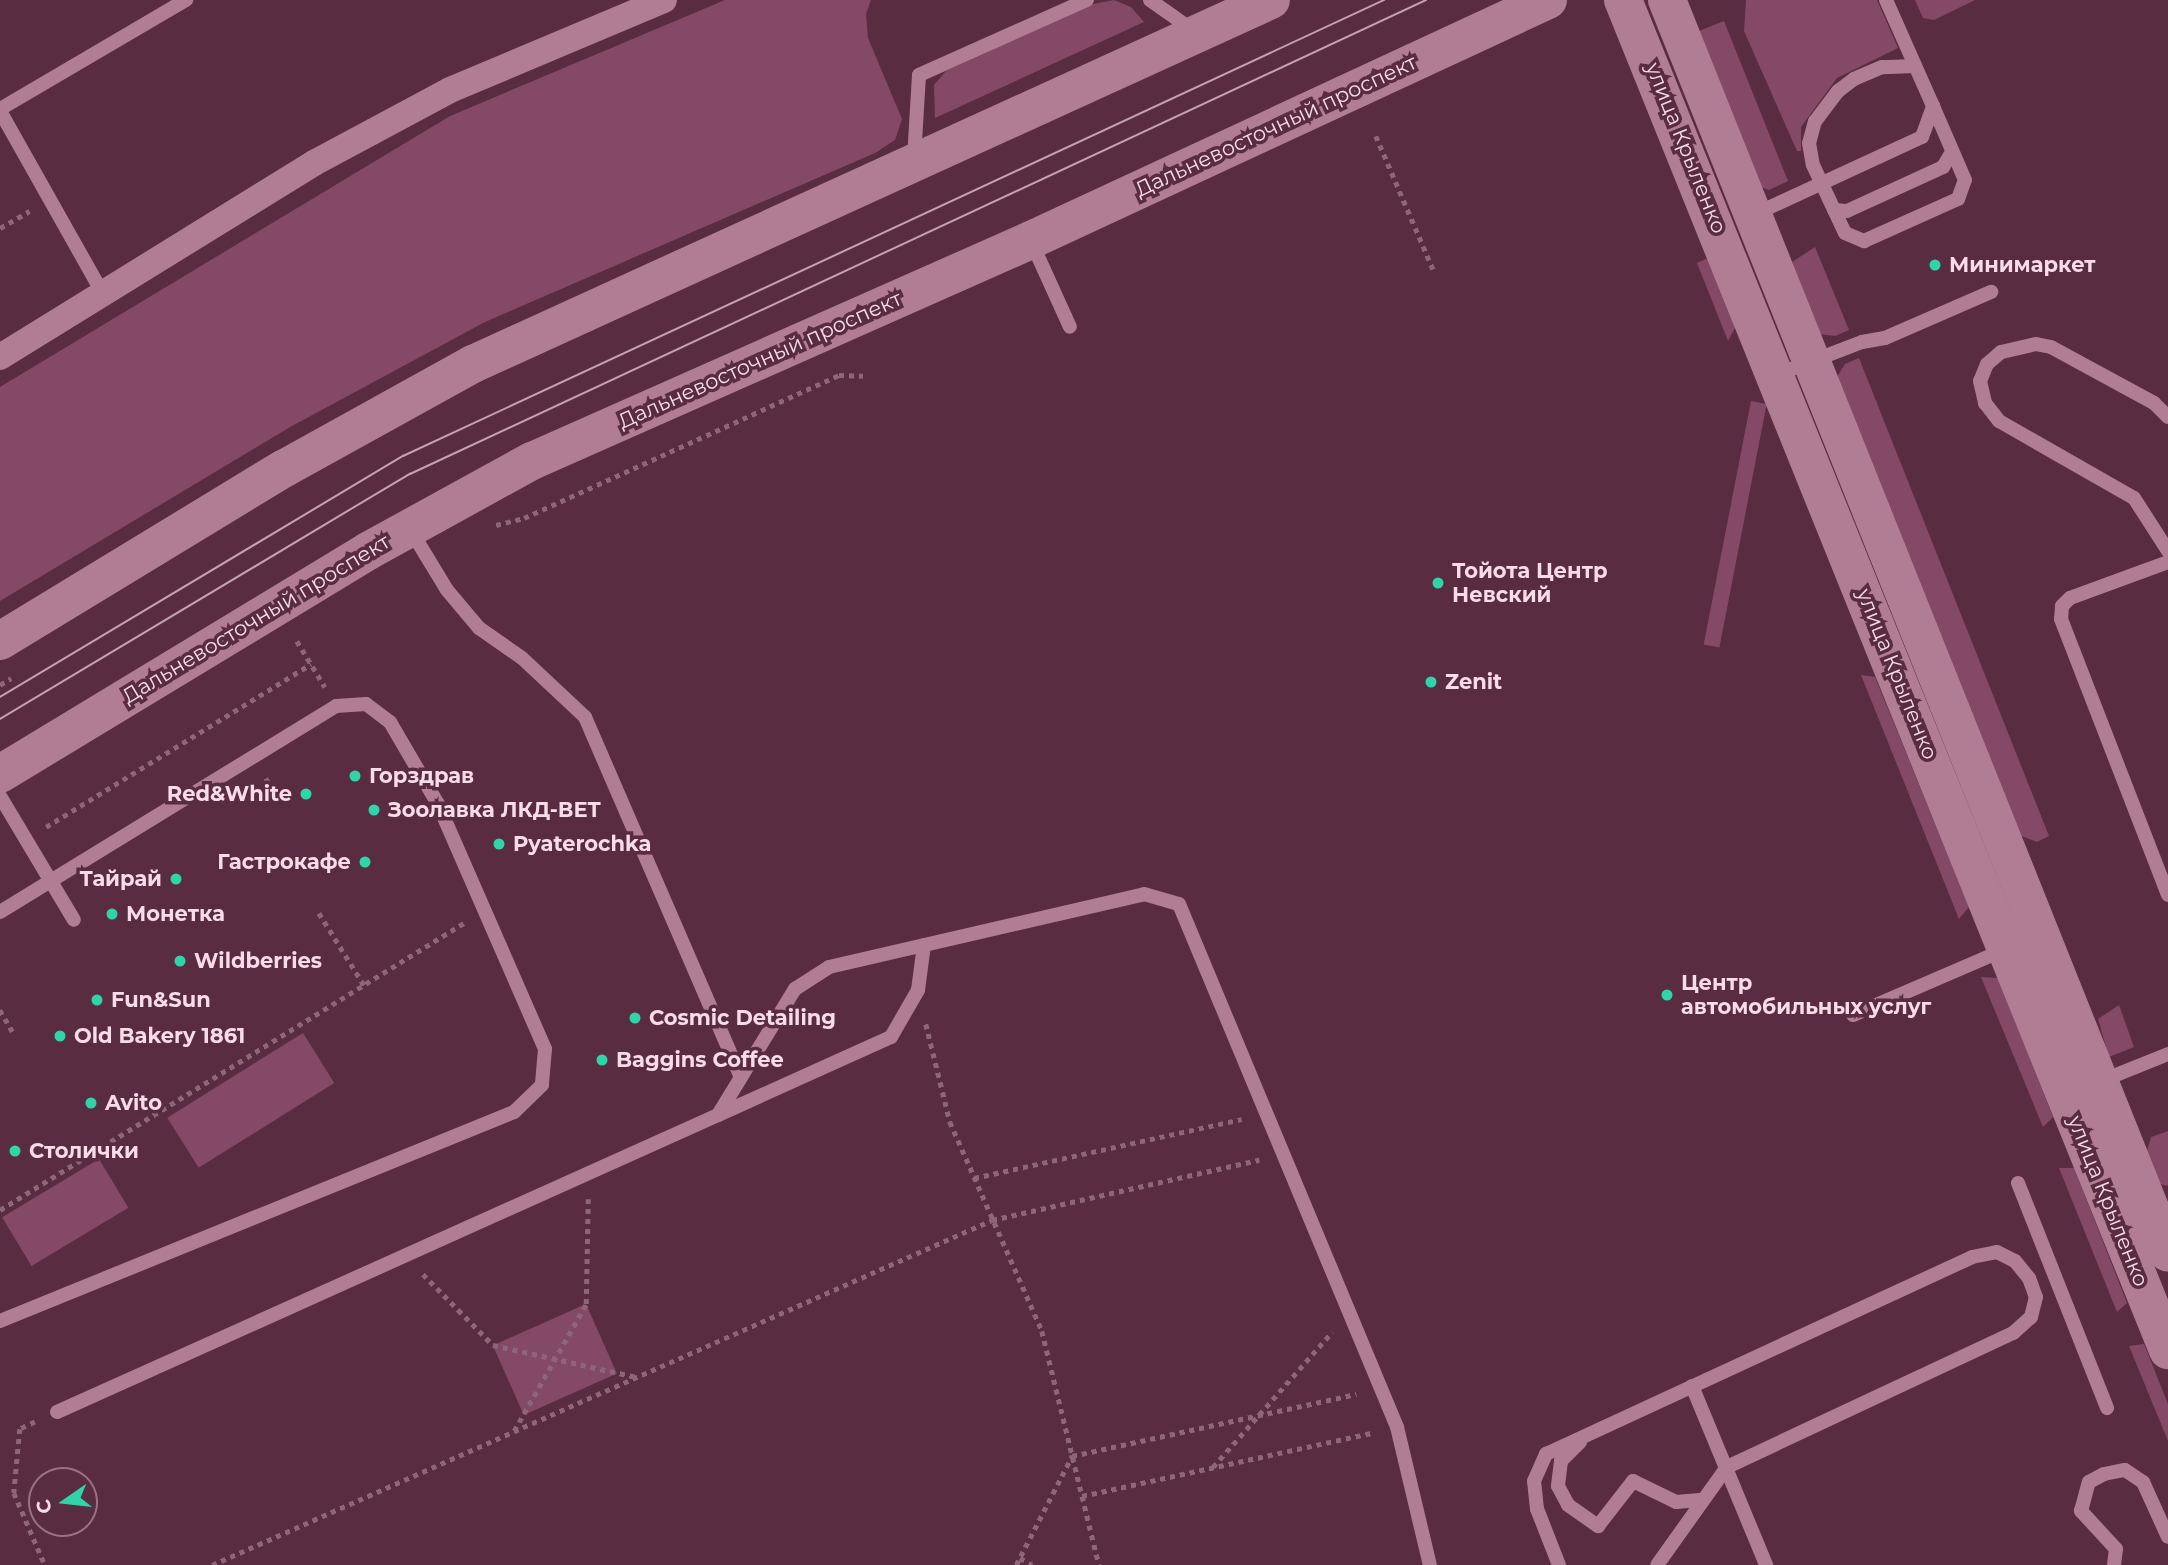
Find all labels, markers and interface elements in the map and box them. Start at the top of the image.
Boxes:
street label: Дальневосточный проспект [1131,50,1421,202]
street label: улица Крыленко [1640,59,1732,237]
place label: Минимаркет [1949,252,2096,278]
marker: Минимаркет [1927,257,1943,273]
street label: Дальневосточный проспект [614,286,906,434]
street label: Дальневосточный проспект [118,529,394,709]
place label: Тойота Центр Невский [1452,558,1607,608]
marker: Тойота Центр Невский [1430,575,1446,591]
street label: улица Крыленко [1851,585,1943,763]
place label: Zenit [1445,669,1502,695]
marker: Zenit [1423,674,1439,690]
place label: Горздрав [369,763,474,789]
marker: Горздрав [347,768,363,784]
place label: Red&White [167,781,292,807]
marker: Red&White [298,786,314,802]
place label: Зоолавка ЛКД-ВЕТ [388,797,601,823]
marker: Зоолавка ЛКД-ВЕТ [366,802,382,818]
place label: Pyaterochka [513,831,651,857]
marker: Pyaterochka [491,836,507,852]
place label: Гастрокафе [217,849,351,875]
marker: Гастрокафе [357,854,373,870]
place label: Тайрай [80,866,162,892]
marker: Тайрай [168,871,184,887]
place label: Монетка [126,901,225,927]
marker: Монетка [104,906,120,922]
place label: Wildberries [194,948,322,974]
marker: Wildberries [172,953,188,969]
place label: Центр автомобильных услуг [1681,970,1931,1020]
place label: Fun&Sun [111,987,211,1013]
marker: Центр автомобильных услуг [1659,987,1675,1003]
marker: Fun&Sun [89,992,105,1008]
place label: Cosmic Detailing [649,1005,836,1031]
marker: Cosmic Detailing [627,1010,643,1026]
place label: Old Bakery 1861 [74,1023,245,1049]
marker: Old Bakery 1861 [52,1028,68,1044]
place label: Baggins Coffee [616,1047,784,1073]
marker: Baggins Coffee [594,1052,610,1068]
place label: Avito [105,1090,162,1116]
marker: Avito [83,1095,99,1111]
street label: улица Крыленко [2062,1112,2154,1290]
place label: Столички [29,1138,139,1164]
marker: Столички [7,1143,23,1159]
north arrow [28,1467,98,1537]
text: С [31,1497,57,1516]

